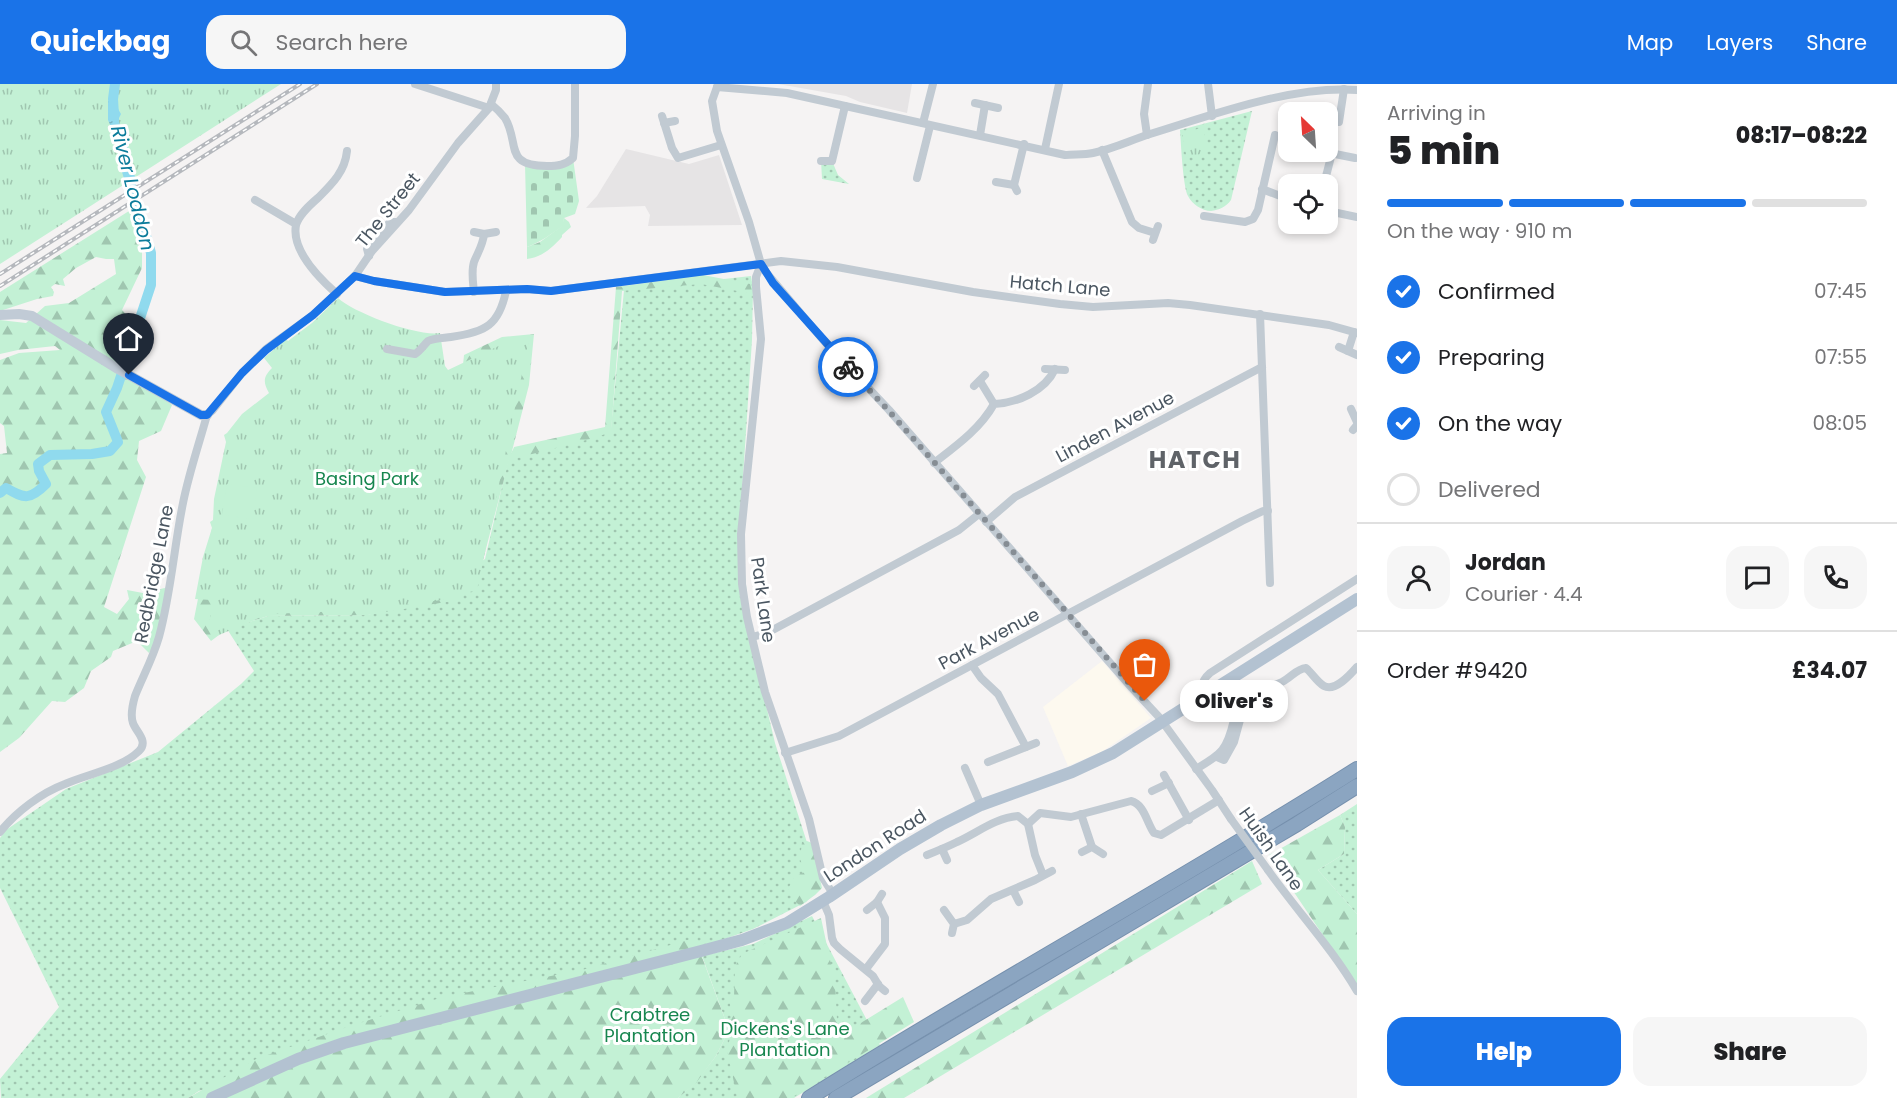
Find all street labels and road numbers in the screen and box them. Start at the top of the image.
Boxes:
street label: The Street [350,167,426,252]
street label: Hatch Lane [1009,269,1111,302]
street label: Linden Avenue [1051,385,1178,468]
street label: Redbridge Lane [128,503,179,645]
street label: Park Lane [745,556,782,644]
street label: Park Avenue [934,601,1044,676]
street label: Huish Lane [1233,802,1309,896]
street label: London Road [819,803,931,888]

